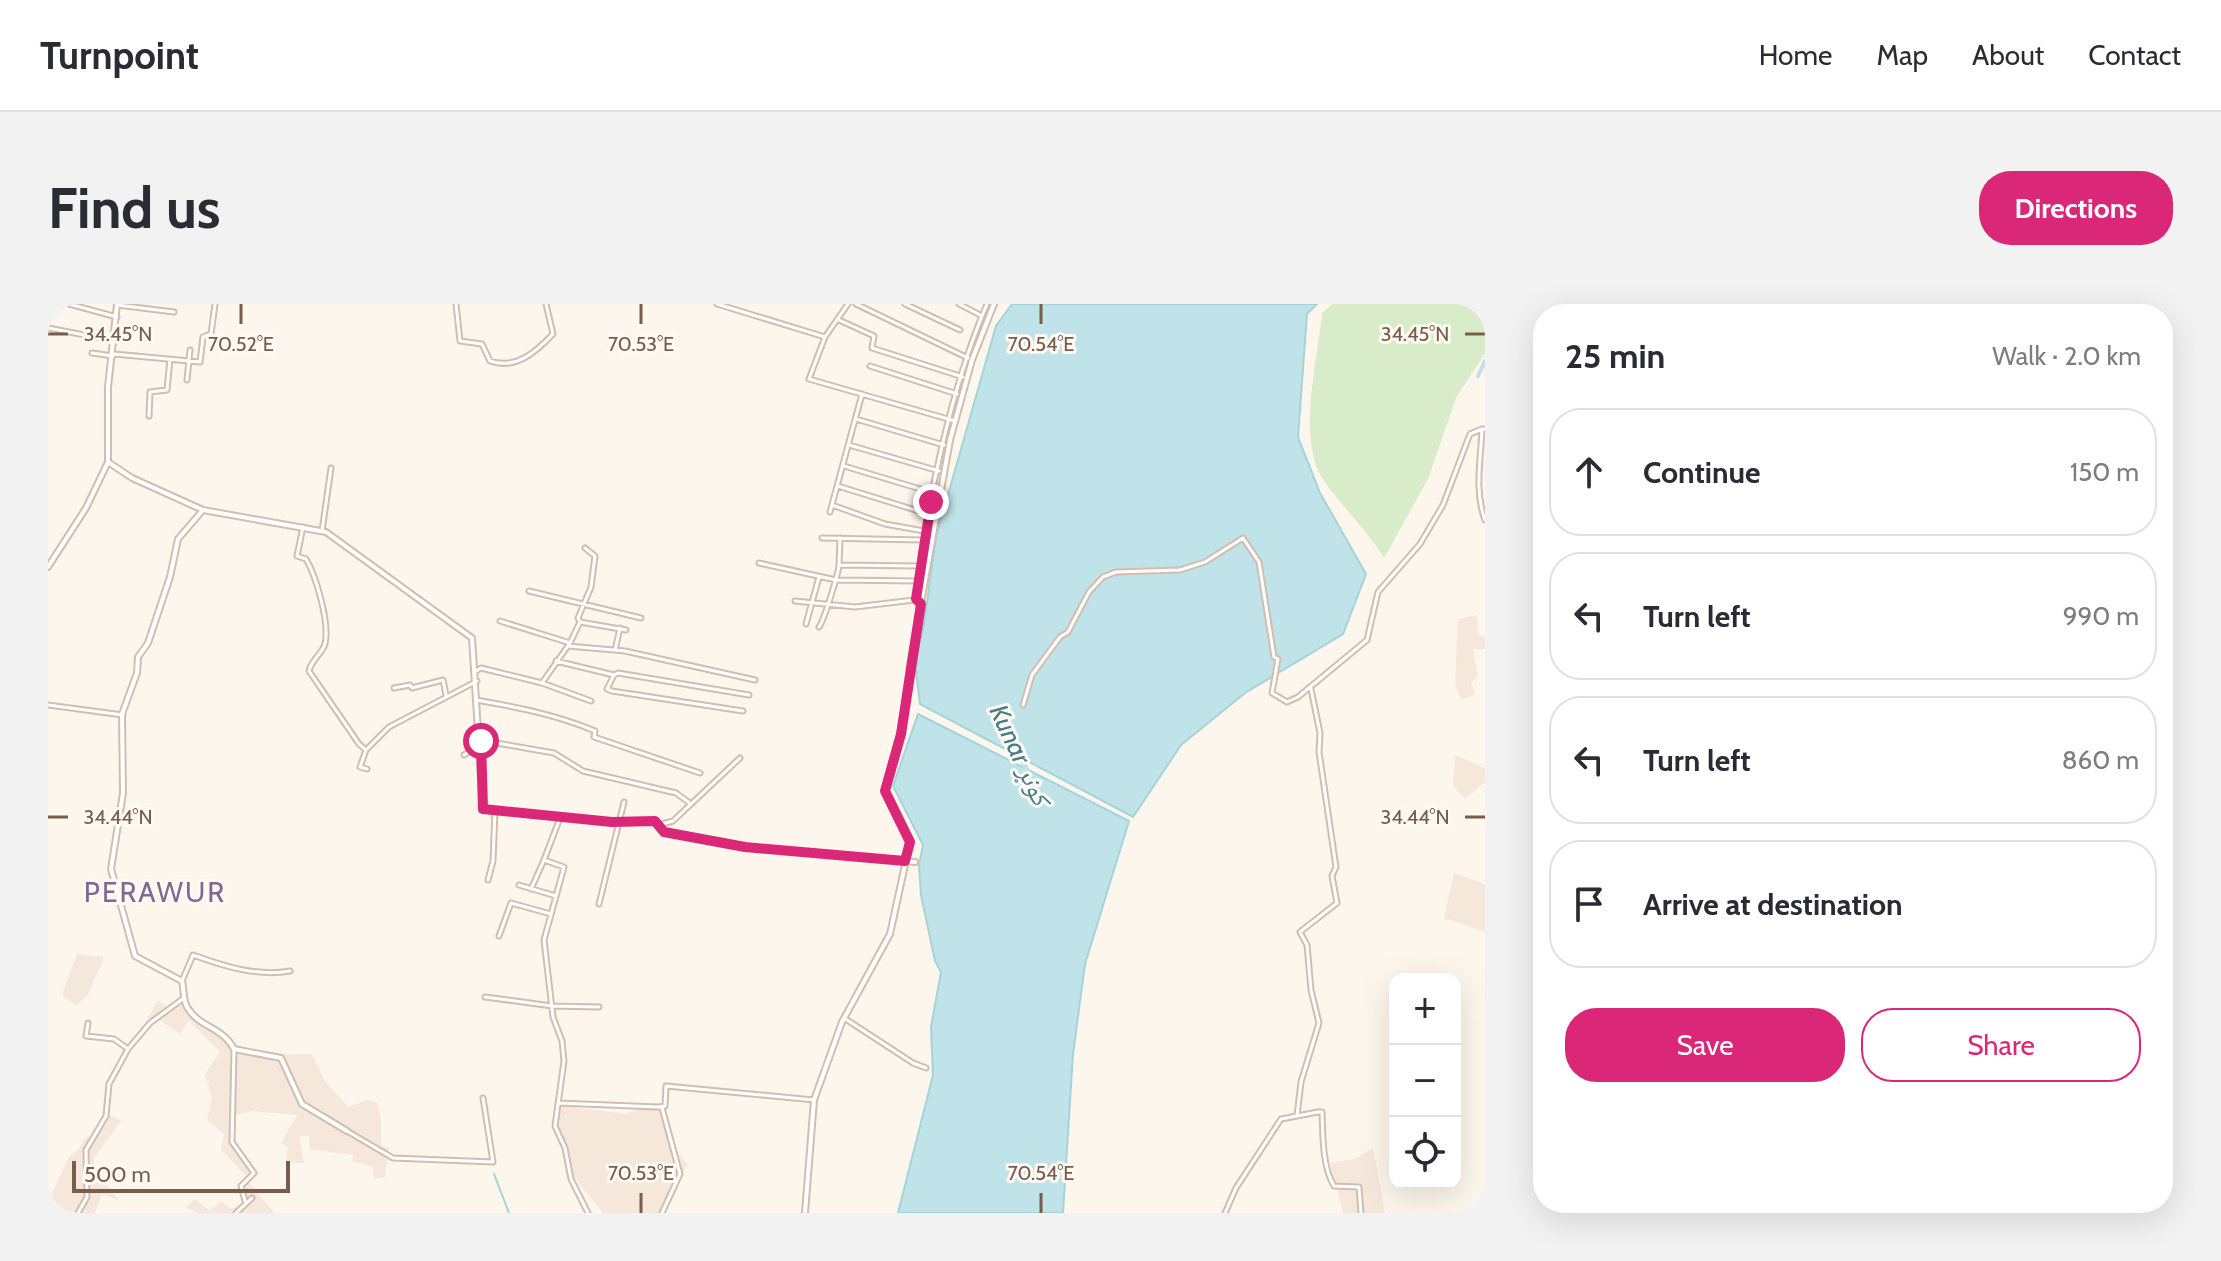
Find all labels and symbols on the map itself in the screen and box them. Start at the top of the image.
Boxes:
text: 34.45°N [84,322,152,346]
text: 34.45°N [1381,322,1449,346]
text: 70.52°E [208,332,274,356]
text: 70.53°E [608,332,674,356]
text: 70.54°E [1008,332,1074,356]
route end [913,484,949,520]
water label: Kunar کونړ [982,699,1059,815]
route start [463,723,499,759]
text: 34.44°N [83,805,153,829]
text: 34.44°N [1380,805,1450,829]
district label: PERAWUR [84,875,226,909]
scale bar [72,1157,290,1193]
text: 70.53°E [608,1161,674,1185]
text: 70.54°E [1008,1161,1074,1185]

